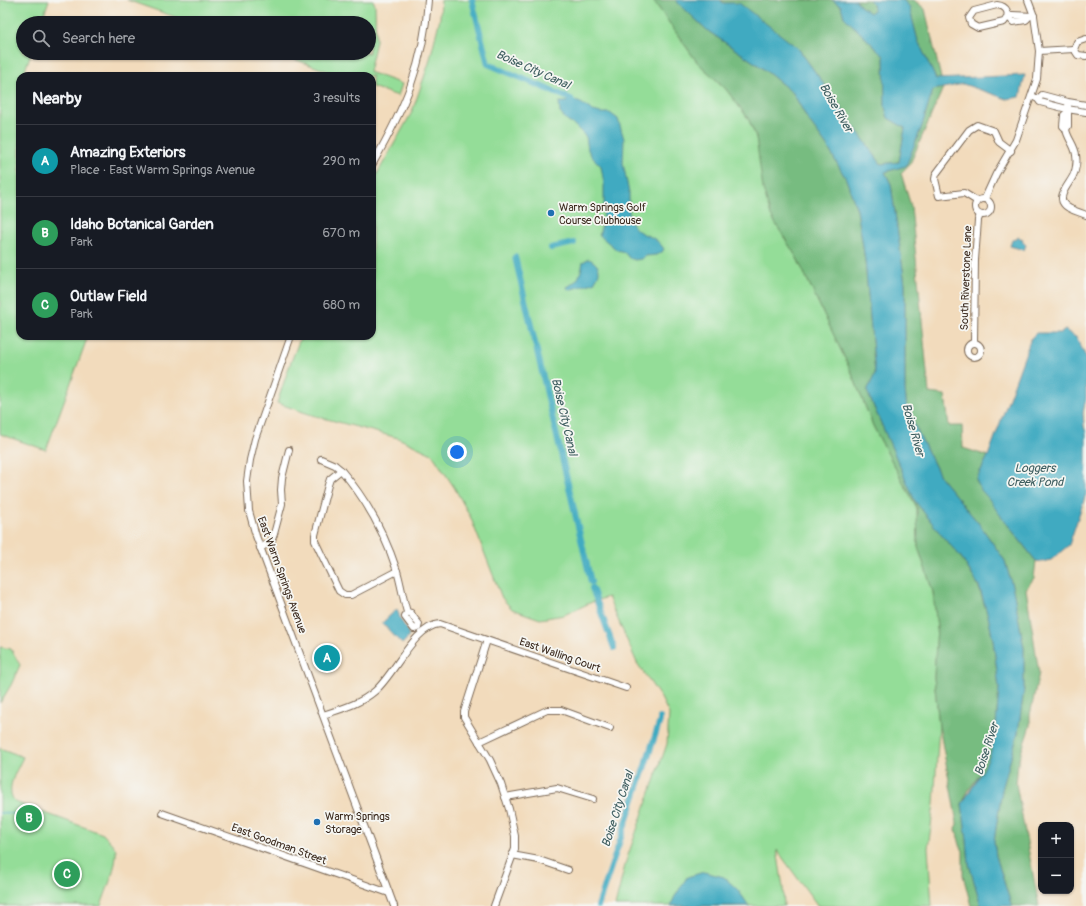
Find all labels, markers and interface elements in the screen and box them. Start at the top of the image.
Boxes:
search box [16,16,376,60]
icon: search [30,27,52,49]
text: Search here [62,29,135,48]
water label: Boise City Canal [494,47,573,93]
water label: Boise River [816,81,857,137]
text: Nearby [32,88,81,109]
text: 3 results [313,90,360,106]
text: Amazing Exteriors [70,143,186,162]
text: A [41,153,49,169]
text: 290 m [323,153,360,169]
text: Place · East Warm Springs Avenue [70,162,255,178]
place label: Warm Springs Golf Course Clubhouse [559,201,647,227]
marker: Warm Springs Golf Course Clubhouse [546,208,556,218]
text: Idaho Botanical Garden [70,215,214,234]
text: B [41,225,49,241]
text: 670 m [322,225,360,241]
street label: South Riverstone Lane [958,225,974,330]
text: Park [70,234,93,250]
text: Outlaw Field [70,287,147,306]
text: C [41,297,49,313]
text: 680 m [323,297,360,313]
text: Park [70,306,93,322]
water label: Boise City Canal [548,377,580,458]
water label: Boise River [898,402,928,460]
your location [447,442,467,462]
water label: Loggers Creek Pond [1007,461,1065,490]
street label: East Warm Springs Avenue [255,515,309,636]
street label: East Walling Court [518,635,603,675]
pin: A [314,643,340,673]
water label: Boise River [971,719,1003,777]
water label: Boise City Canal [599,768,638,849]
pin: B [16,803,42,833]
place label: Warm Springs Storage [325,810,390,836]
marker: Warm Springs Storage [312,817,322,827]
street label: East Goodman Street [230,821,329,867]
map controls [1038,822,1074,894]
button: + [1038,822,1074,858]
button: − [1038,858,1074,894]
pin: C [54,859,80,889]

